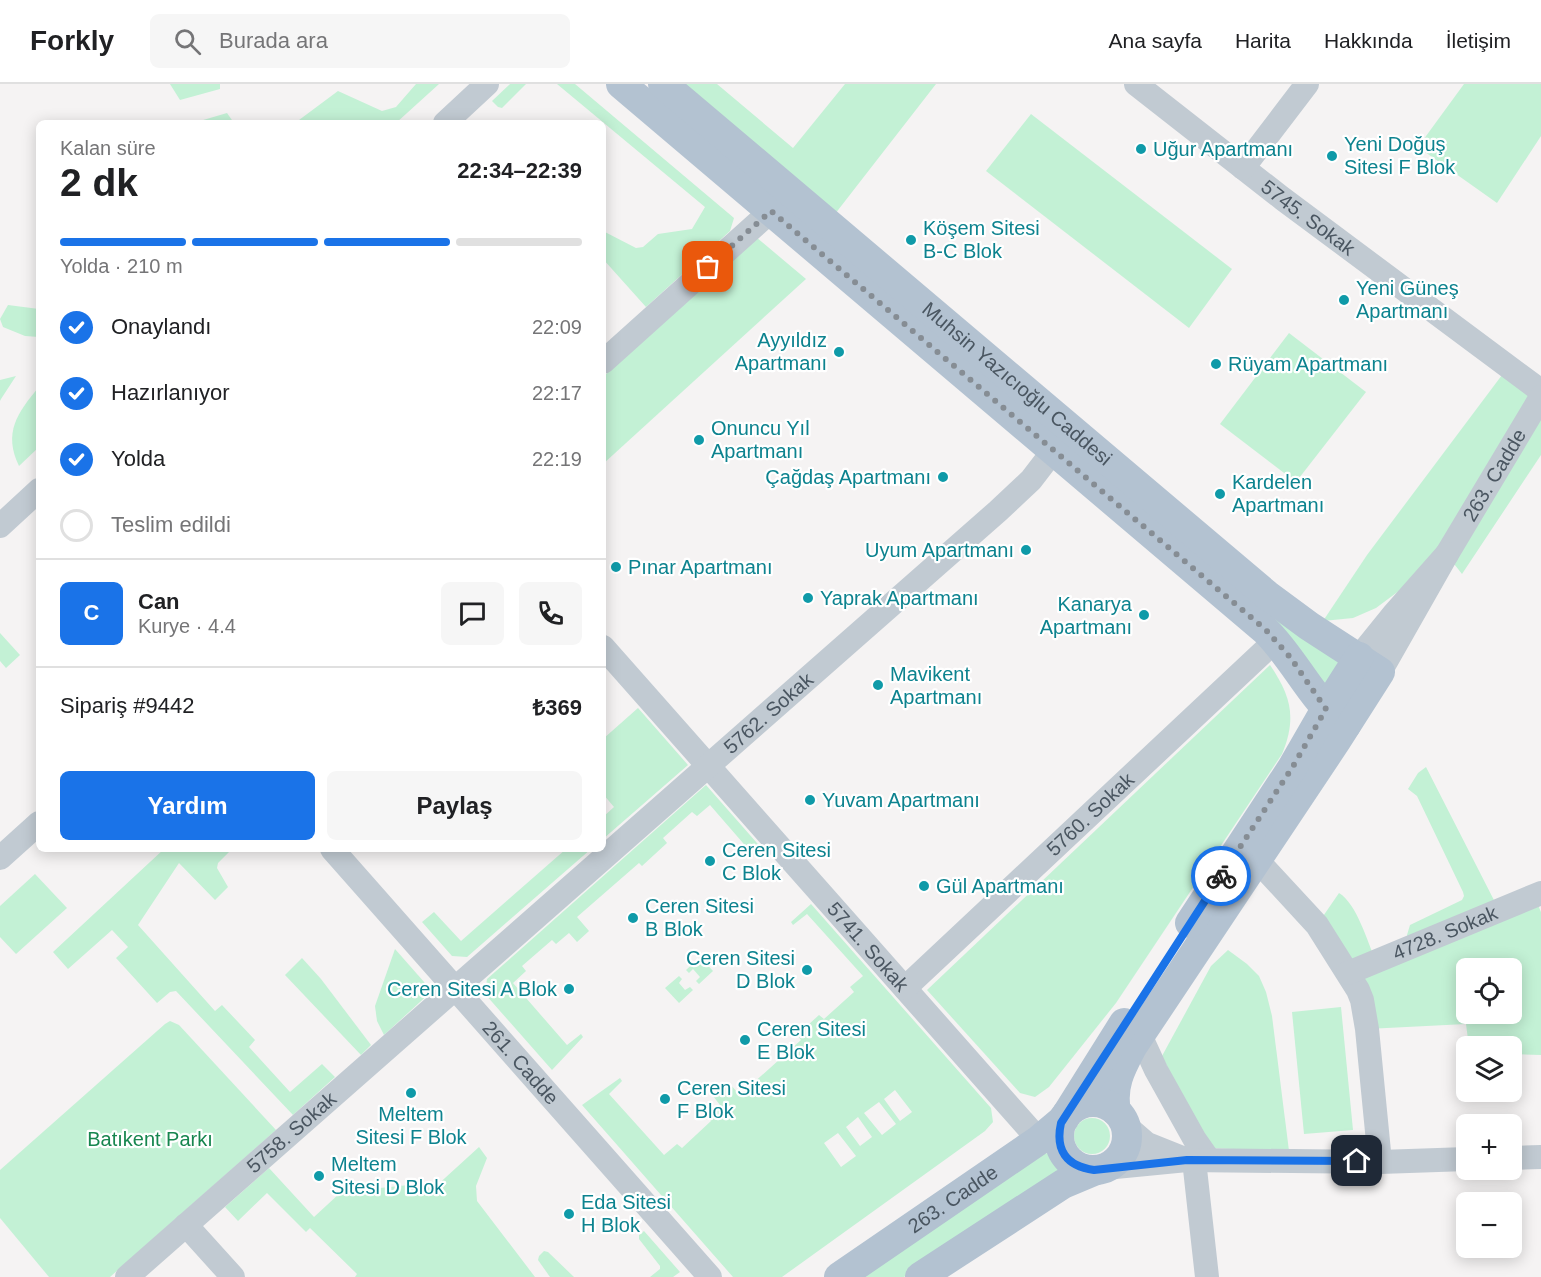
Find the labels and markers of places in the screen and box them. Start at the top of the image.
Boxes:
place label: Yeni Doğuş Sitesi F Blok [1344,133,1456,178]
place label: Uğur Apartmanı [1153,138,1293,160]
marker: Uğur Apartmanı [1134,142,1148,156]
marker: Yeni Doğuş Sitesi F Blok [1325,149,1339,163]
place label: Köşem Sitesi B-C Blok [923,217,1040,262]
marker: Köşem Sitesi B-C Blok [904,233,918,247]
pin [682,241,733,292]
place label: Yeni Güneş Apartmanı [1356,277,1459,322]
marker: Yeni Güneş Apartmanı [1337,293,1351,307]
place label: Ayyıldız Apartmanı [735,329,827,374]
marker: Ayyıldız Apartmanı [832,345,846,359]
place label: Rüyam Apartmanı [1228,353,1388,375]
marker: Rüyam Apartmanı [1209,357,1223,371]
place label: Onuncu Yıl Apartmanı [711,417,810,462]
marker: Onuncu Yıl Apartmanı [692,433,706,447]
place label: Çağdaş Apartmanı [765,466,931,488]
marker: Çağdaş Apartmanı [936,470,950,484]
place label: Kardelen Apartmanı [1232,471,1324,516]
marker: Kardelen Apartmanı [1213,487,1227,501]
place label: Uyum Apartmanı [865,539,1014,561]
marker: Uyum Apartmanı [1019,543,1033,557]
place label: Pınar Apartmanı [628,556,773,578]
marker: Pınar Apartmanı [609,560,623,574]
place label: Yaprak Apartmanı [820,587,979,609]
marker: Yaprak Apartmanı [801,591,815,605]
place label: Kanarya Apartmanı [1040,593,1133,638]
marker: Kanarya Apartmanı [1137,608,1151,622]
place label: Mavikent Apartmanı [890,663,982,708]
marker: Mavikent Apartmanı [871,678,885,692]
place label: Yuvam Apartmanı [822,789,980,811]
marker: Yuvam Apartmanı [803,793,817,807]
place label: Ceren Sitesi C Blok [722,839,831,884]
marker: Ceren Sitesi C Blok [703,854,717,868]
place label: Gül Apartmanı [936,875,1064,897]
marker: Gül Apartmanı [917,879,931,893]
place label: Ceren Sitesi B Blok [645,895,754,940]
marker: Ceren Sitesi B Blok [626,911,640,925]
place label: Ceren Sitesi D Blok [686,947,796,992]
marker: Ceren Sitesi D Blok [800,963,814,977]
place label: Ceren Sitesi A Blok [387,978,558,1000]
marker: Ceren Sitesi A Blok [562,982,576,996]
place label: Ceren Sitesi E Blok [757,1018,866,1063]
marker: Ceren Sitesi E Blok [738,1033,752,1047]
place label: Ceren Sitesi F Blok [677,1077,786,1122]
marker: Meltem Sitesi F Blok [404,1086,418,1100]
marker: Ceren Sitesi F Blok [658,1092,672,1106]
place label: Meltem Sitesi F Blok [355,1103,468,1148]
pin [1331,1135,1382,1186]
place label: Meltem Sitesi D Blok [331,1153,445,1198]
marker: Meltem Sitesi D Blok [312,1169,326,1183]
place label: Eda Sitesi H Blok [581,1191,671,1236]
marker: Eda Sitesi H Blok [562,1207,576,1221]

